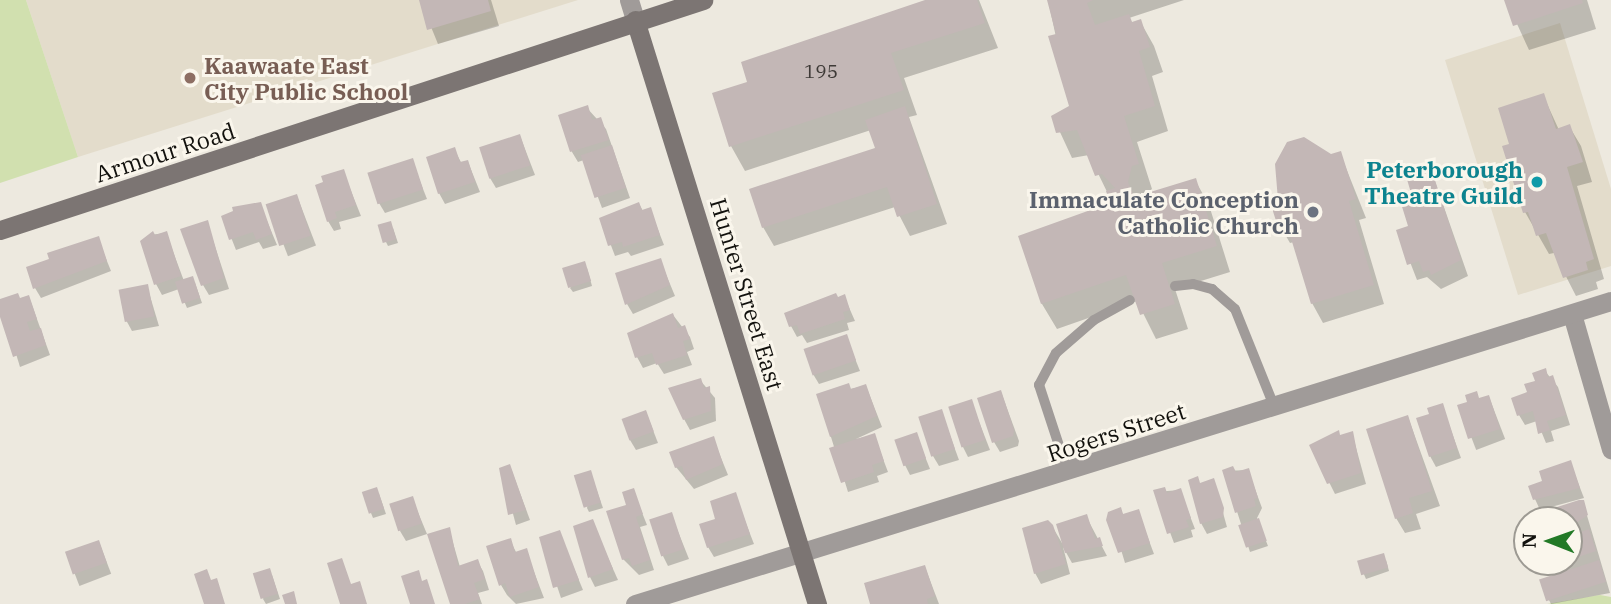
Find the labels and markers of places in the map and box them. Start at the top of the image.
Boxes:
place label: Kaawaate East City Public School [204,51,408,105]
marker: Kaawaate East City Public School [182,70,198,86]
place label: Peterborough Theatre Guild [1364,155,1523,209]
marker: Peterborough Theatre Guild [1529,174,1545,190]
place label: Immaculate Conception Catholic Church [1029,185,1299,239]
marker: Immaculate Conception Catholic Church [1305,204,1321,220]

